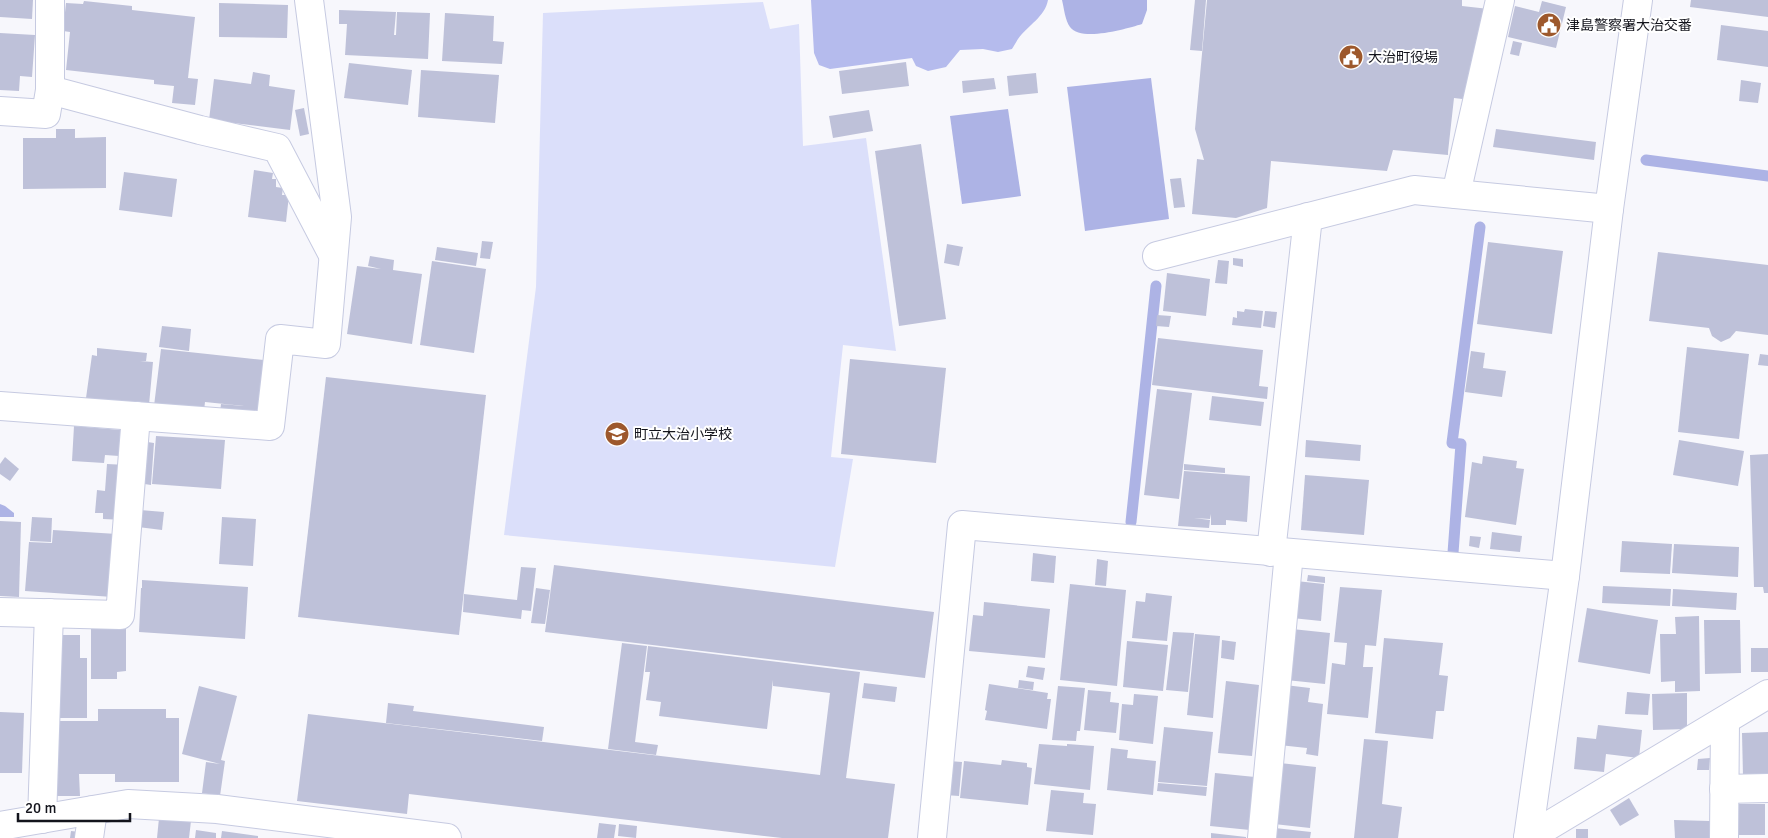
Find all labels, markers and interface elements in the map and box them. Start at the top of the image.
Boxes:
public building icon: 津島警察署大治交番 [1536,12,1562,38]
place label: 津島警察署大治交番 [1566,17,1692,34]
public building icon: 大治町役場 [1338,44,1364,70]
place label: 大治町役場 [1368,49,1438,66]
school or university icon: 町立大治小学校 [604,421,630,447]
place label: 町立大治小学校 [634,426,732,443]
scale bar [18,790,130,822]
text: 20 m [25,799,56,817]

